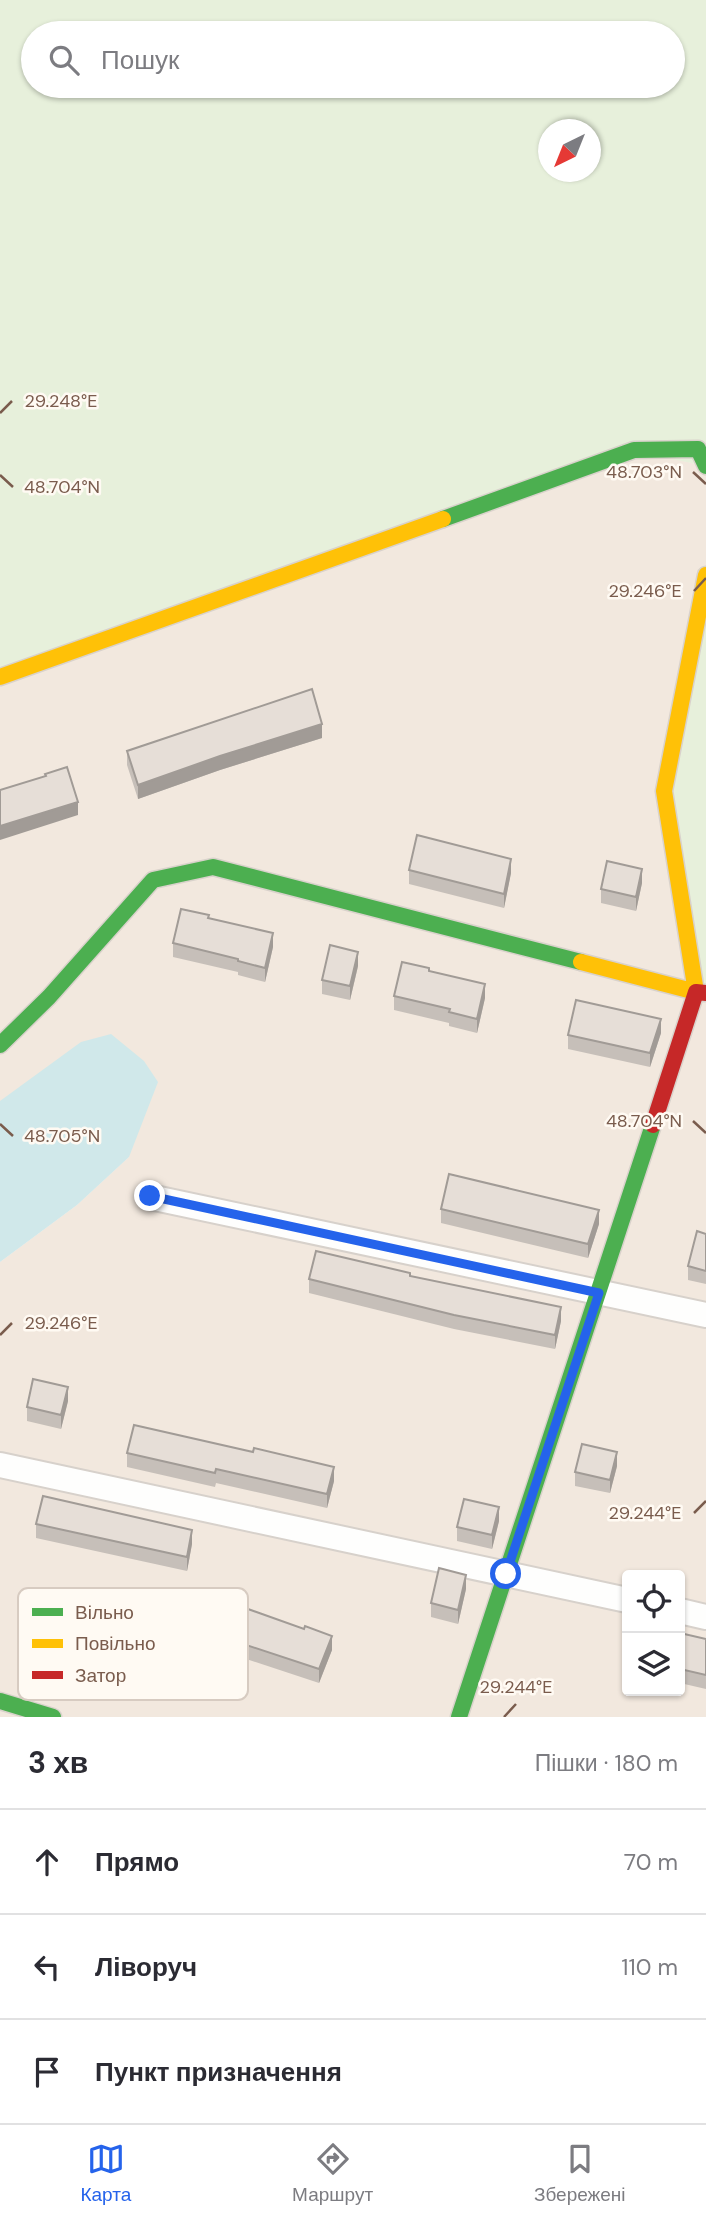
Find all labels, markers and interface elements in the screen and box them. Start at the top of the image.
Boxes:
search box [21,21,685,98]
icon: search [45,41,83,79]
text: Пошук [101,43,179,77]
north arrow [538,119,601,182]
text: 29.248°E [25,389,97,413]
text: 48.703°N [606,460,682,484]
text: 48.704°N [24,475,100,499]
text: 29.246°E [608,579,682,603]
text: 48.704°N [606,1109,682,1133]
text: 48.705°N [24,1124,100,1148]
route end [134,1180,165,1211]
text: 29.246°E [24,1311,98,1335]
text: 29.244°E [609,1501,681,1525]
route start [490,1558,521,1589]
map controls [622,1570,685,1696]
button: locate [622,1570,685,1633]
legend [18,1588,248,1700]
text: Вільно [75,1600,134,1625]
text: Повільно [75,1631,156,1656]
button: layers [622,1633,685,1696]
text: Затор [75,1663,126,1688]
text: 29.244°E [480,1675,552,1699]
text: 3 хв [28,1743,88,1782]
text: Пішки · 180 m [535,1748,678,1778]
icon: ahead [28,1843,66,1881]
text: Прямо [95,1845,179,1879]
text: 70 m [624,1847,678,1877]
icon: left [28,1948,66,1986]
text: Ліворуч [95,1950,197,1984]
text: 110 m [621,1952,678,1982]
icon: arrive [28,2053,66,2091]
text: Пункт призначення [95,2055,342,2089]
tab: Карта [80,2140,131,2207]
tab: Маршрут [292,2140,373,2207]
tab: Збережені [534,2140,626,2207]

